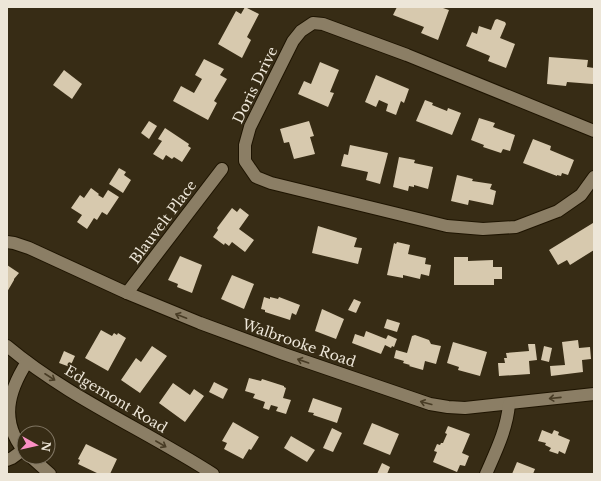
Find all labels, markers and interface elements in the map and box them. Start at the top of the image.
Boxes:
street label: Doris Drive [229,44,281,126]
street label: Blauvelt Place [126,177,200,267]
one-way arrow [176,312,188,319]
street label: Walbrooke Road [239,315,359,371]
one-way arrow [298,356,310,364]
street label: Edgemont Road [62,361,171,437]
one-way arrow [44,373,55,381]
one-way arrow [549,395,562,402]
one-way arrow [420,398,433,406]
north arrow [16,425,56,465]
text: N [38,440,54,453]
one-way arrow [155,440,167,448]

